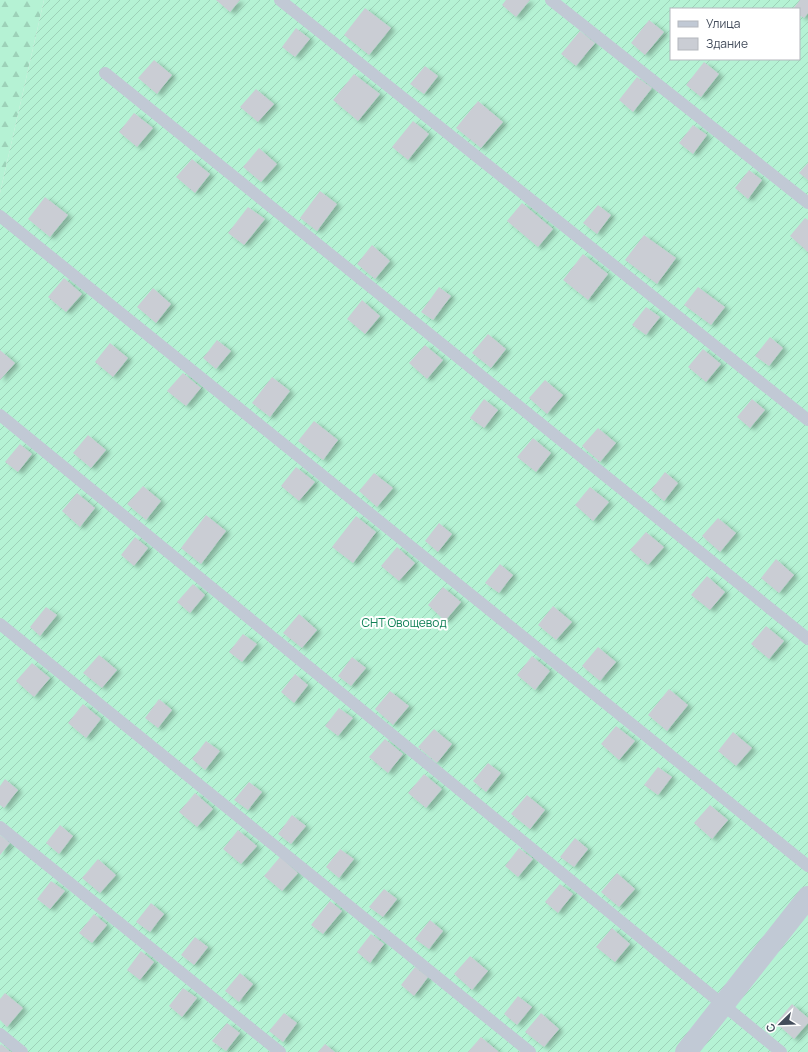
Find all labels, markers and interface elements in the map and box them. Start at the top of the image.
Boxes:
legend [670,8,800,60]
text: Улица [706,15,740,32]
text: Здание [706,35,748,52]
park label: СНТ Овощевод [361,614,447,631]
north arrow [760,1004,800,1044]
text: С [762,1021,779,1035]

